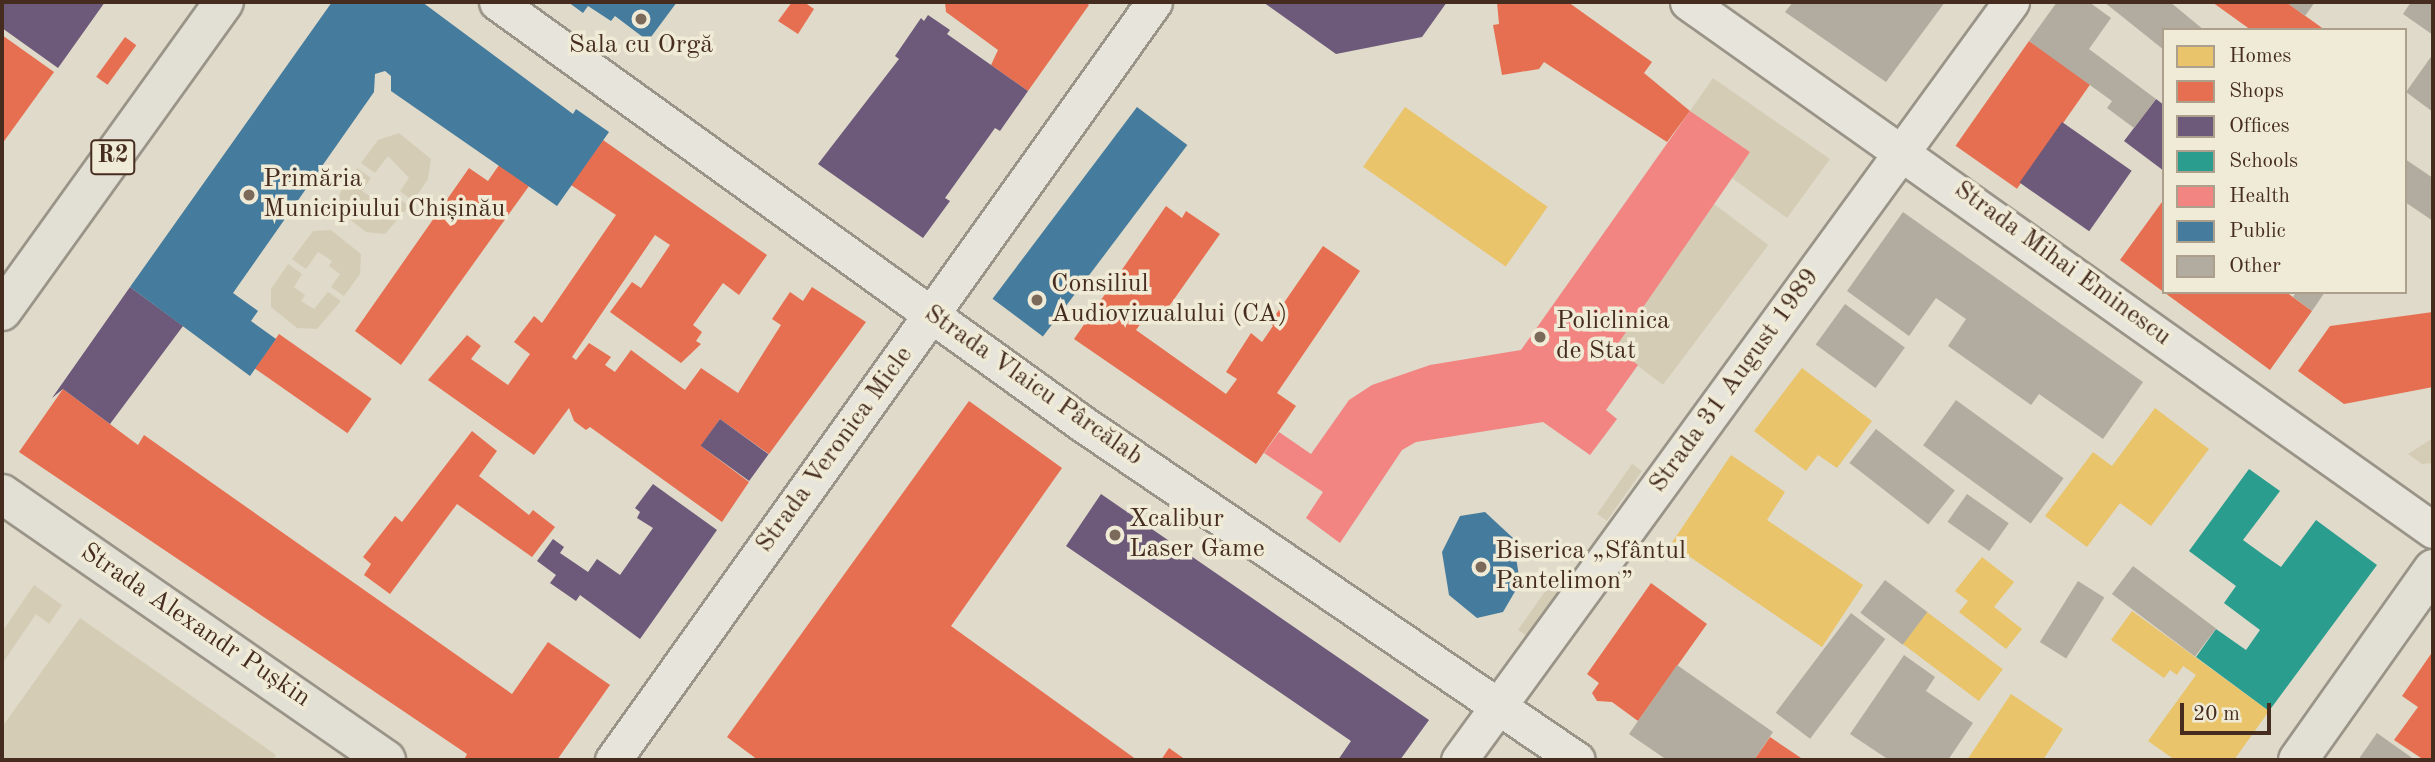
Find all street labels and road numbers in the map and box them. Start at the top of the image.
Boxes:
road number: R2 [90,136,136,177]
street label: Strada Mihai Eminescu [1947,175,2177,353]
street label: Strada 31 August 1989 [1643,263,1827,499]
street label: Strada Vlaicu Pârcălab [918,299,1148,473]
street label: Strada Veronica Micle [750,341,920,559]
street label: Strada Alexandr Pușkin [74,537,316,715]

